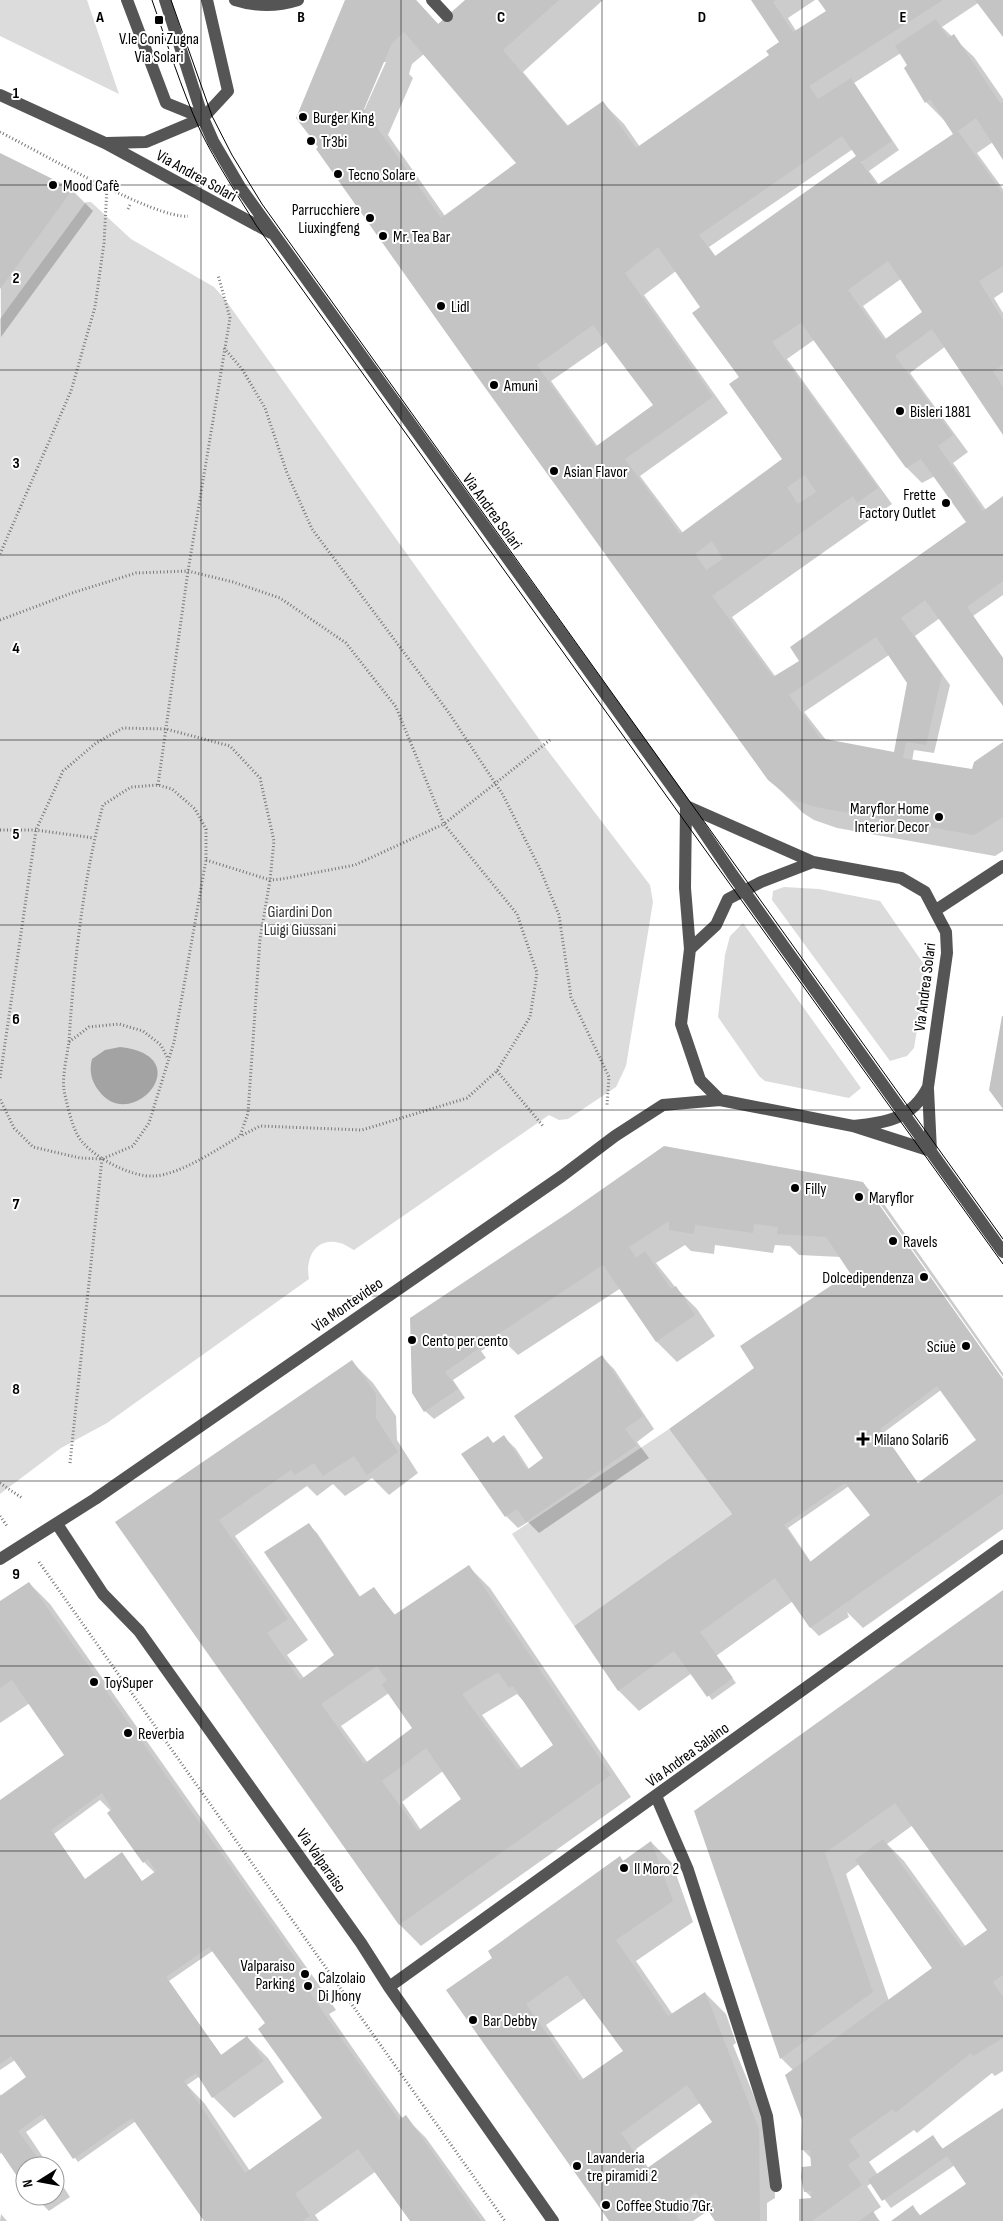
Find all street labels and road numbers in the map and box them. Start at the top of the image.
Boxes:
street label: Via Andrea Solari [153,146,240,206]
street label: Via Andrea Solari [458,470,526,554]
street label: Via Andrea Solari [911,942,940,1033]
street label: Via Montevideo [309,1274,387,1337]
street label: Via Andrea Salaino [643,1719,733,1792]
street label: Via Valparaiso [292,1825,350,1896]

